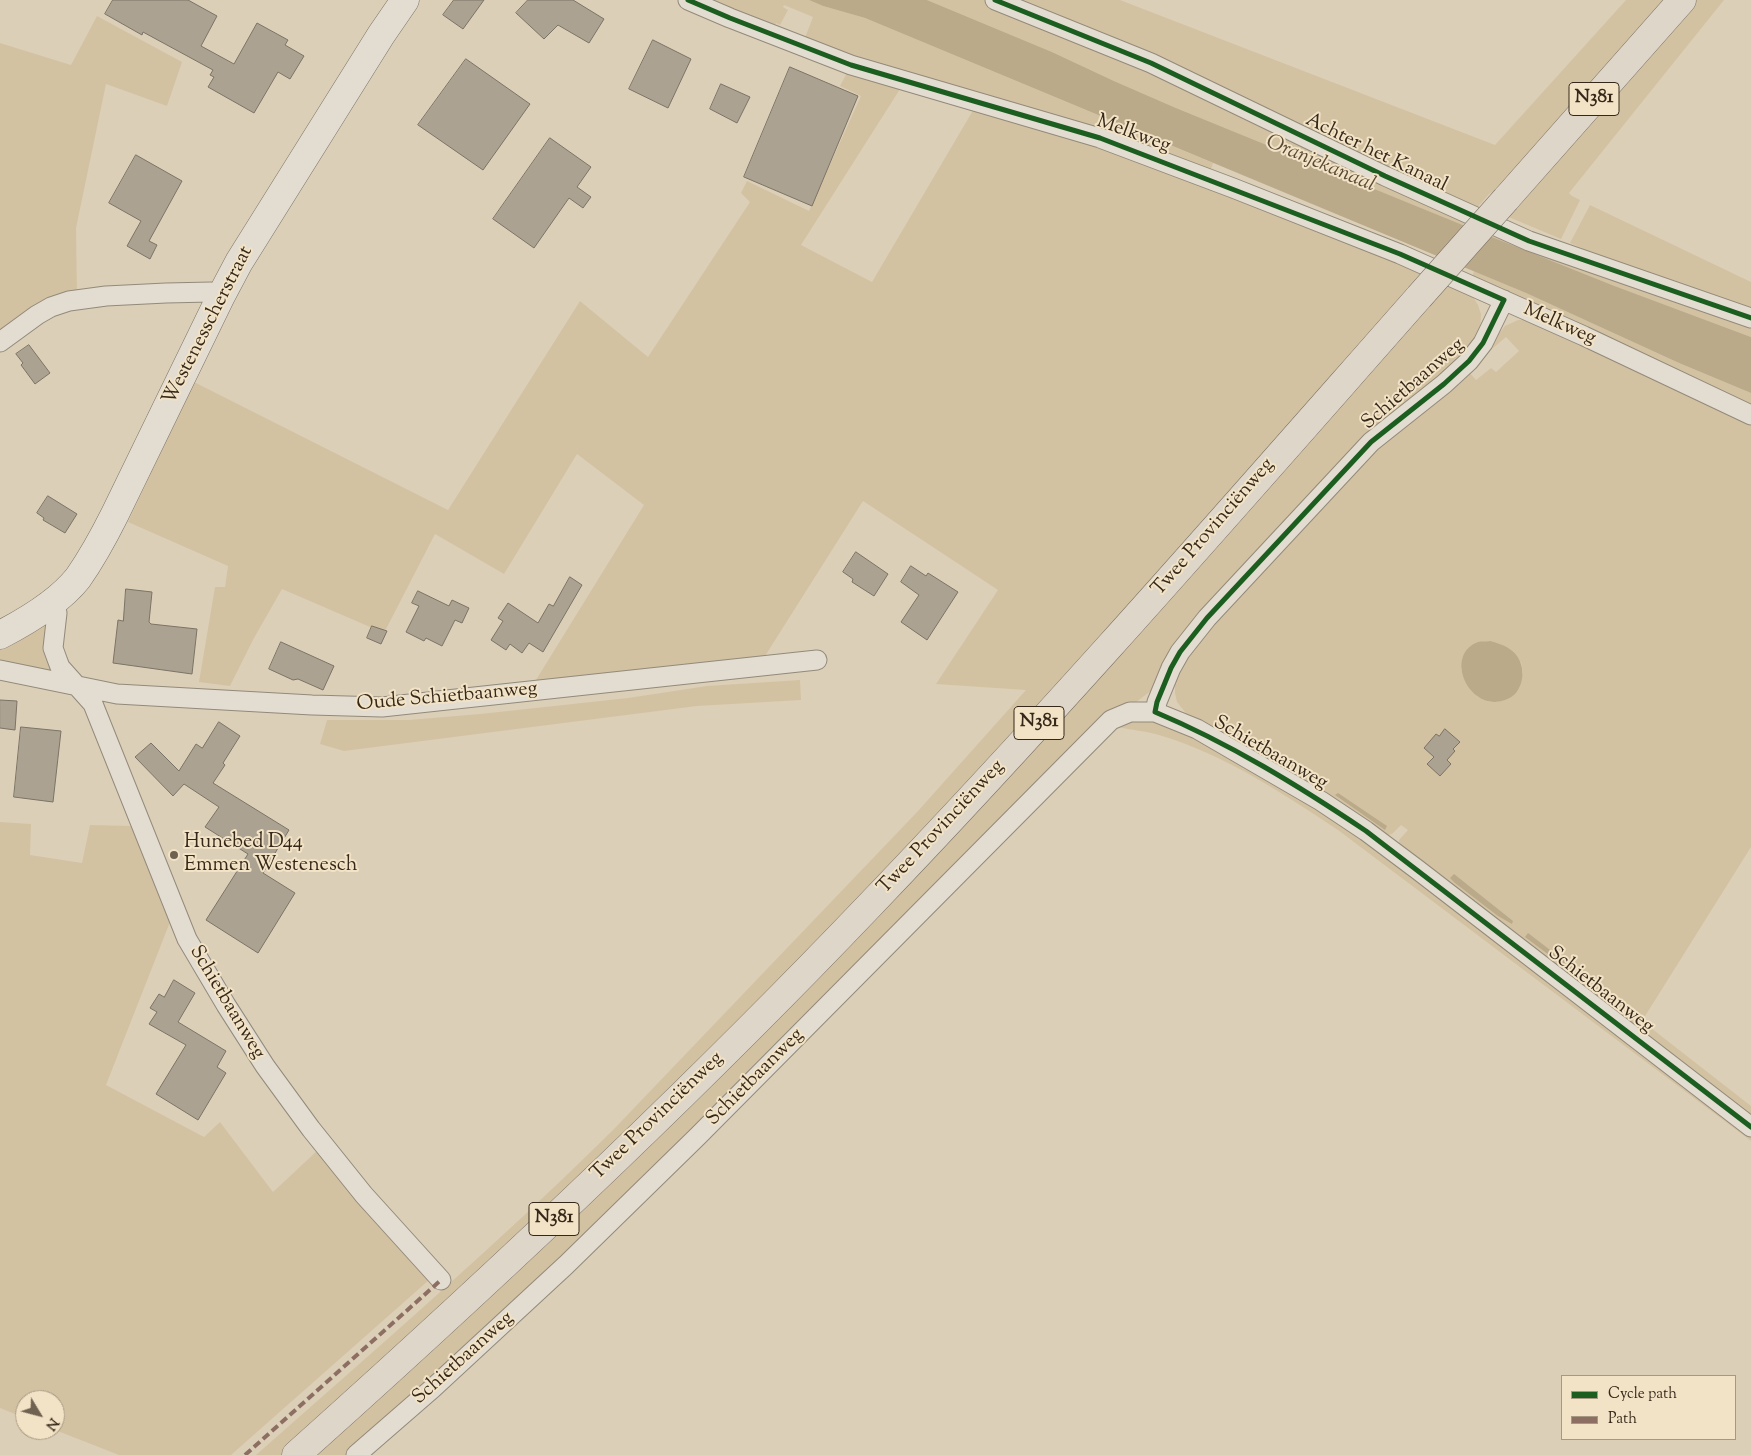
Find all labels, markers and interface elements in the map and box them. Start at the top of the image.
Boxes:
road number: N381 [1569,82,1619,116]
street label: Achter het Kanaal [1301,109,1451,199]
street label: Melkweg [1093,111,1173,159]
water label: Oranjekanaal [1261,131,1379,199]
street label: Westenesscherstraat [159,243,259,409]
street label: Melkweg [1519,298,1599,352]
street label: Schietbaanweg [1358,334,1470,436]
street label: Twee Provinciënweg [1148,454,1280,602]
street label: Oude Schietbaanweg [356,678,538,718]
road number: N381 [1014,706,1064,740]
street label: Schietbaanweg [1209,712,1331,796]
street label: Twee Provinciënweg [874,756,1010,900]
place label: Hunebed D44 Emmen Westenesch [184,832,357,879]
marker: Hunebed D44 Emmen Westenesch [168,849,180,861]
street label: Schietbaanweg [183,942,269,1064]
street label: Schietbaanweg [1542,942,1658,1040]
street label: Schietbaanweg [702,1024,810,1132]
street label: Twee Provinciënweg [587,1048,729,1186]
road number: N381 [529,1202,579,1236]
street label: Schietbaanweg [408,1307,520,1411]
legend [1561,1375,1736,1440]
text: Cycle path [1608,1384,1677,1405]
north arrow [15,1390,65,1440]
text: Path [1608,1409,1637,1430]
text: N [40,1413,63,1434]

